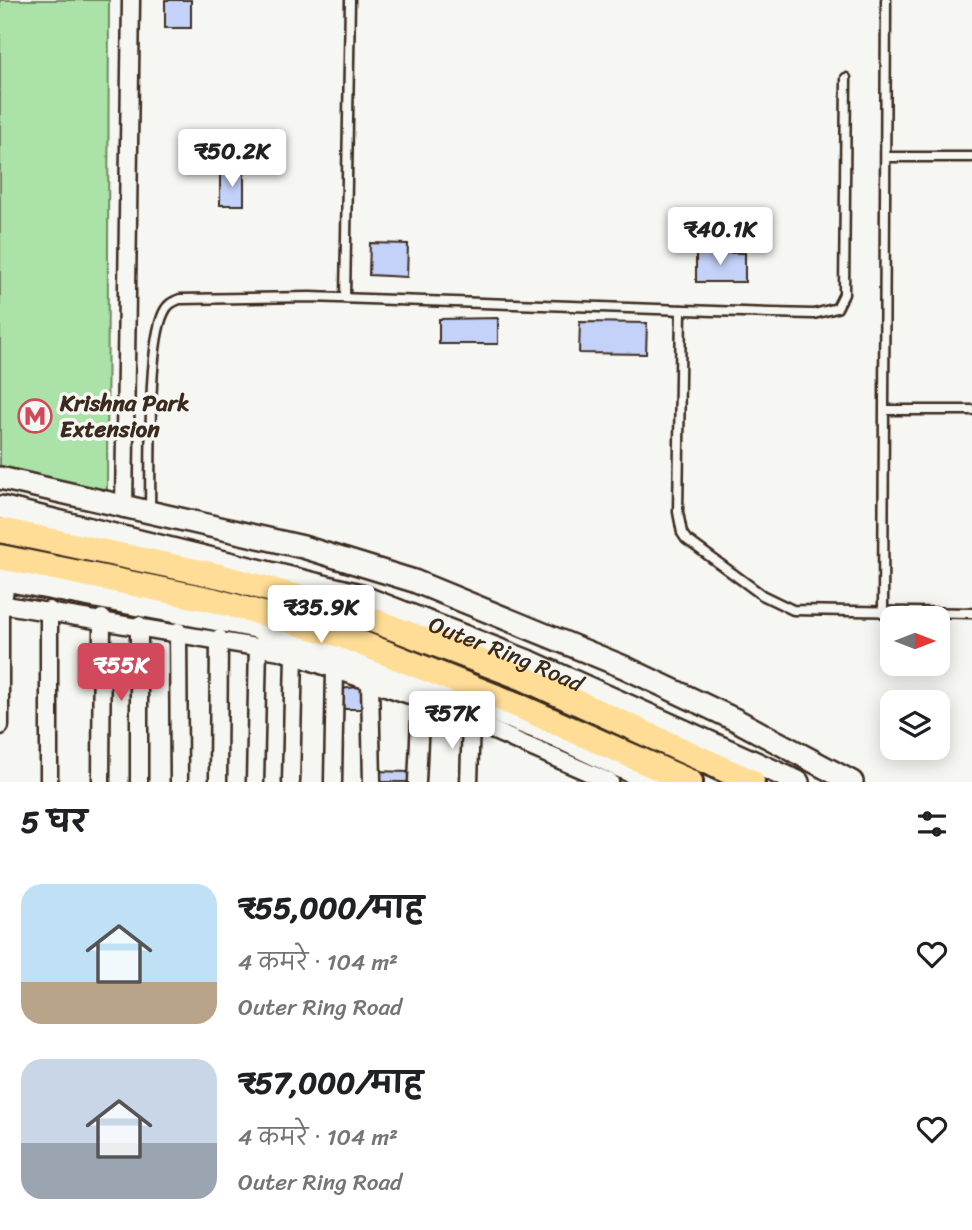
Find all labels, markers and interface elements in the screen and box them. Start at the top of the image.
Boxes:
pin: ₹50.2K [175,130,289,189]
text: ₹50.2K [194,131,270,172]
pin: ₹40.1K [663,208,777,267]
text: ₹40.1K [684,209,756,250]
place label: Krishna Park Extension [59,383,189,450]
metro station icon: Krishna Park Extension [16,397,54,435]
pin: ₹35.9K [264,586,378,645]
text: ₹35.9K [284,587,358,628]
street label: Outer Ring Road [422,604,592,705]
north arrow [880,606,950,676]
map controls [880,606,950,760]
pin: ₹55K [80,644,162,703]
text: ₹55K [94,645,148,686]
button: layers [880,690,950,760]
pin: ₹57K [411,692,493,751]
text: ₹57K [425,693,479,734]
text: 5 घर [21,795,87,849]
icon: filters [913,805,951,843]
text: ₹55,000/माह [238,881,424,935]
icon: home [77,912,161,996]
icon: heart [913,935,951,973]
text: 4 कमरे · 104 m² [238,942,398,983]
text: Outer Ring Road [238,987,402,1028]
text: ₹57,000/माह [238,1056,423,1110]
icon: home [77,1087,161,1171]
icon: heart [913,1110,951,1148]
text: 4 कमरे · 104 m² [238,1117,398,1158]
text: Outer Ring Road [238,1162,402,1203]

